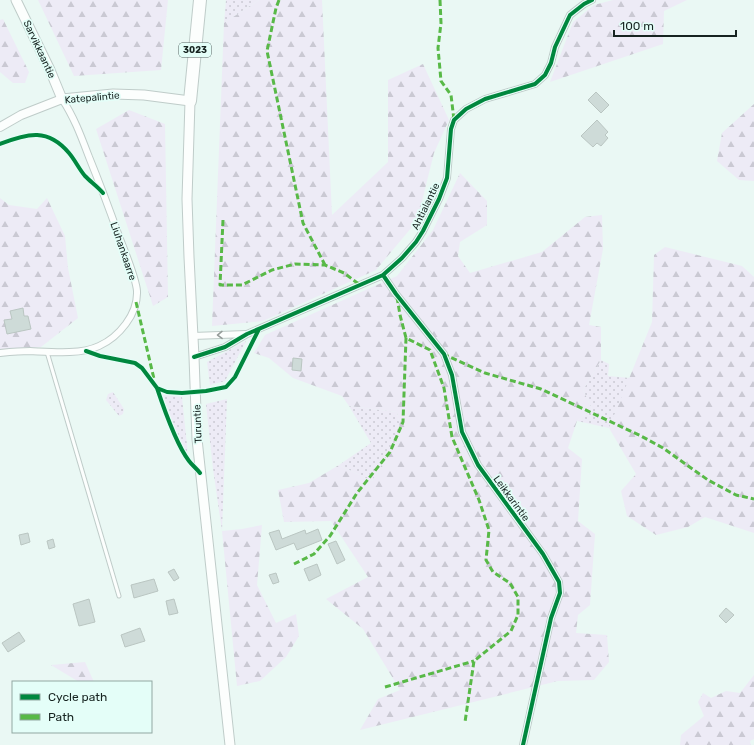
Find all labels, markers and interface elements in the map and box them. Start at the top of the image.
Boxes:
scale bar [614,12,736,38]
street label: Sarvikkaantie [20,18,58,81]
text: 100 m [620,19,654,33]
road number: 3023 [179,43,211,57]
street label: Katepalintie [64,90,120,106]
street label: Ahtialantie [409,181,443,232]
street label: Liuhankaarre [107,221,139,282]
one-way arrow [217,330,223,339]
street label: Turuntie [191,404,205,444]
street label: Leikkarintie [491,473,532,524]
legend [12,681,152,733]
text: Cycle path [48,690,107,704]
text: Path [48,710,74,724]

